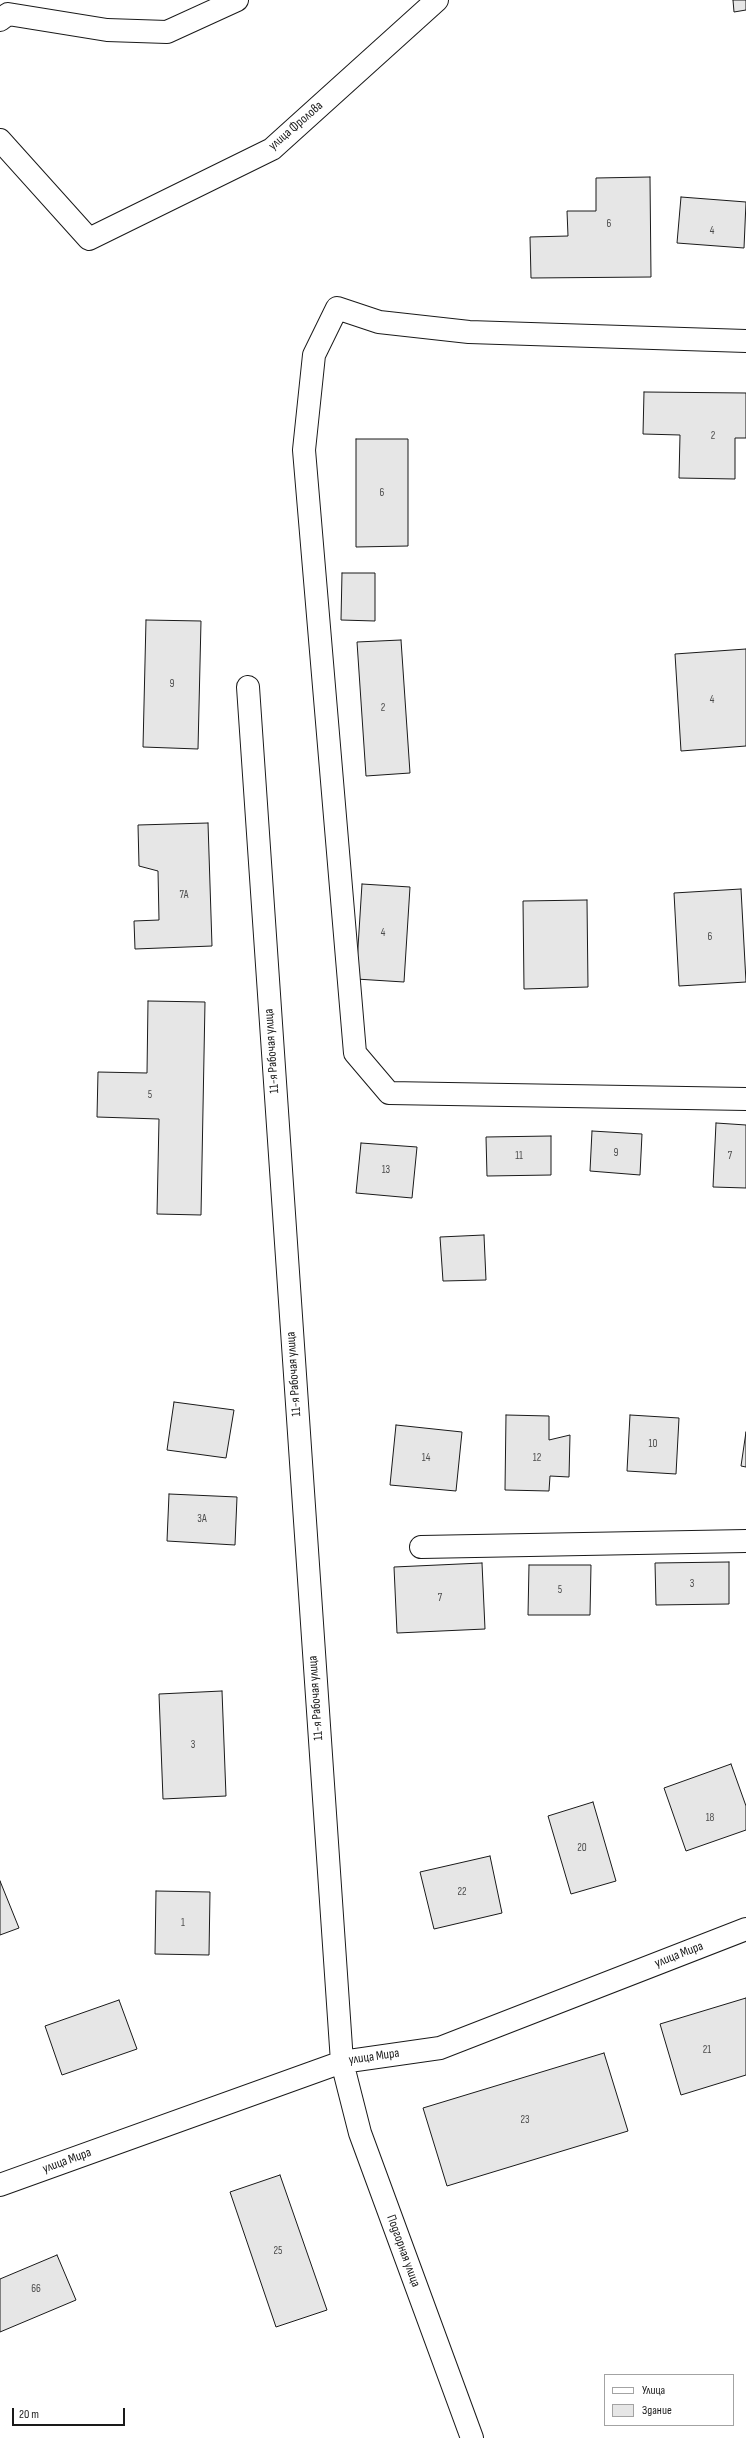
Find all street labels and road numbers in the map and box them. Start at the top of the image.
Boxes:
street label: улица Фролова [266,98,326,154]
street label: 11-я Рабочая улица [261,1008,283,1094]
street label: 11-я Рабочая улица [283,1331,305,1417]
street label: 11-я Рабочая улица [305,1655,327,1741]
street label: улица Мира [652,1939,706,1971]
street label: улица Мира [348,2046,400,2068]
street label: улица Мира [40,2145,94,2177]
street label: Подгорная улица [383,2213,423,2289]

